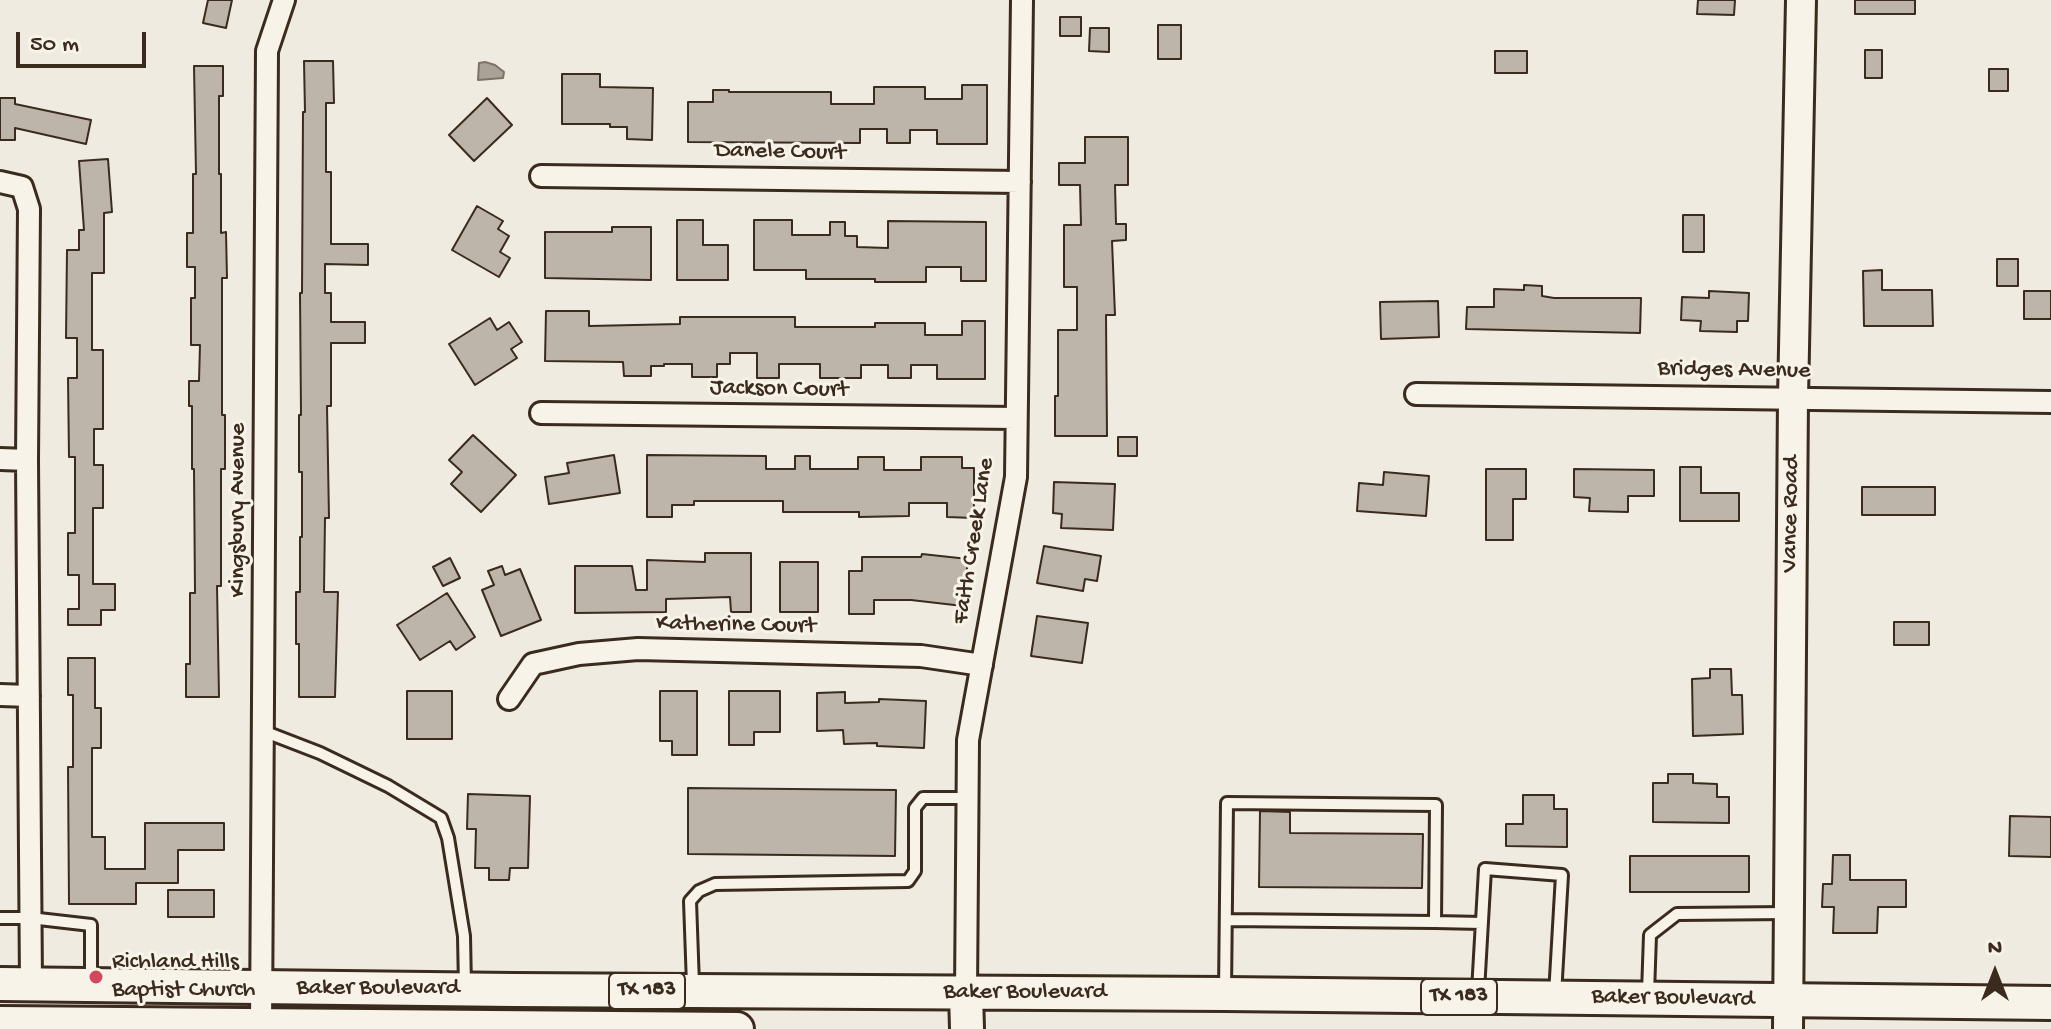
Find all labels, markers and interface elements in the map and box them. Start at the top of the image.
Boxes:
scale bar [20,16,150,66]
text: 50 m [30,31,79,60]
street label: Danele Court [714,137,846,169]
street label: Bridges Avenue [1657,355,1811,387]
street label: Jackson Court [710,374,848,406]
street label: Kingsbury Avenue [225,423,253,597]
street label: Vance Road [1777,455,1807,573]
street label: Faith Creek Lane [948,456,1002,626]
street label: Katherine Court [656,610,816,642]
north arrow [1955,933,2035,1013]
text: N [1988,936,2002,962]
place label: Richland Hills Baptist Church [112,949,255,1005]
marker: Richland Hills Baptist Church [87,968,105,986]
road number: TX 183 [609,973,685,1009]
street label: Baker Boulevard [297,975,459,1003]
street label: Baker Boulevard [944,979,1106,1007]
road number: TX 183 [1421,979,1497,1015]
street label: Baker Boulevard [1591,983,1755,1015]

